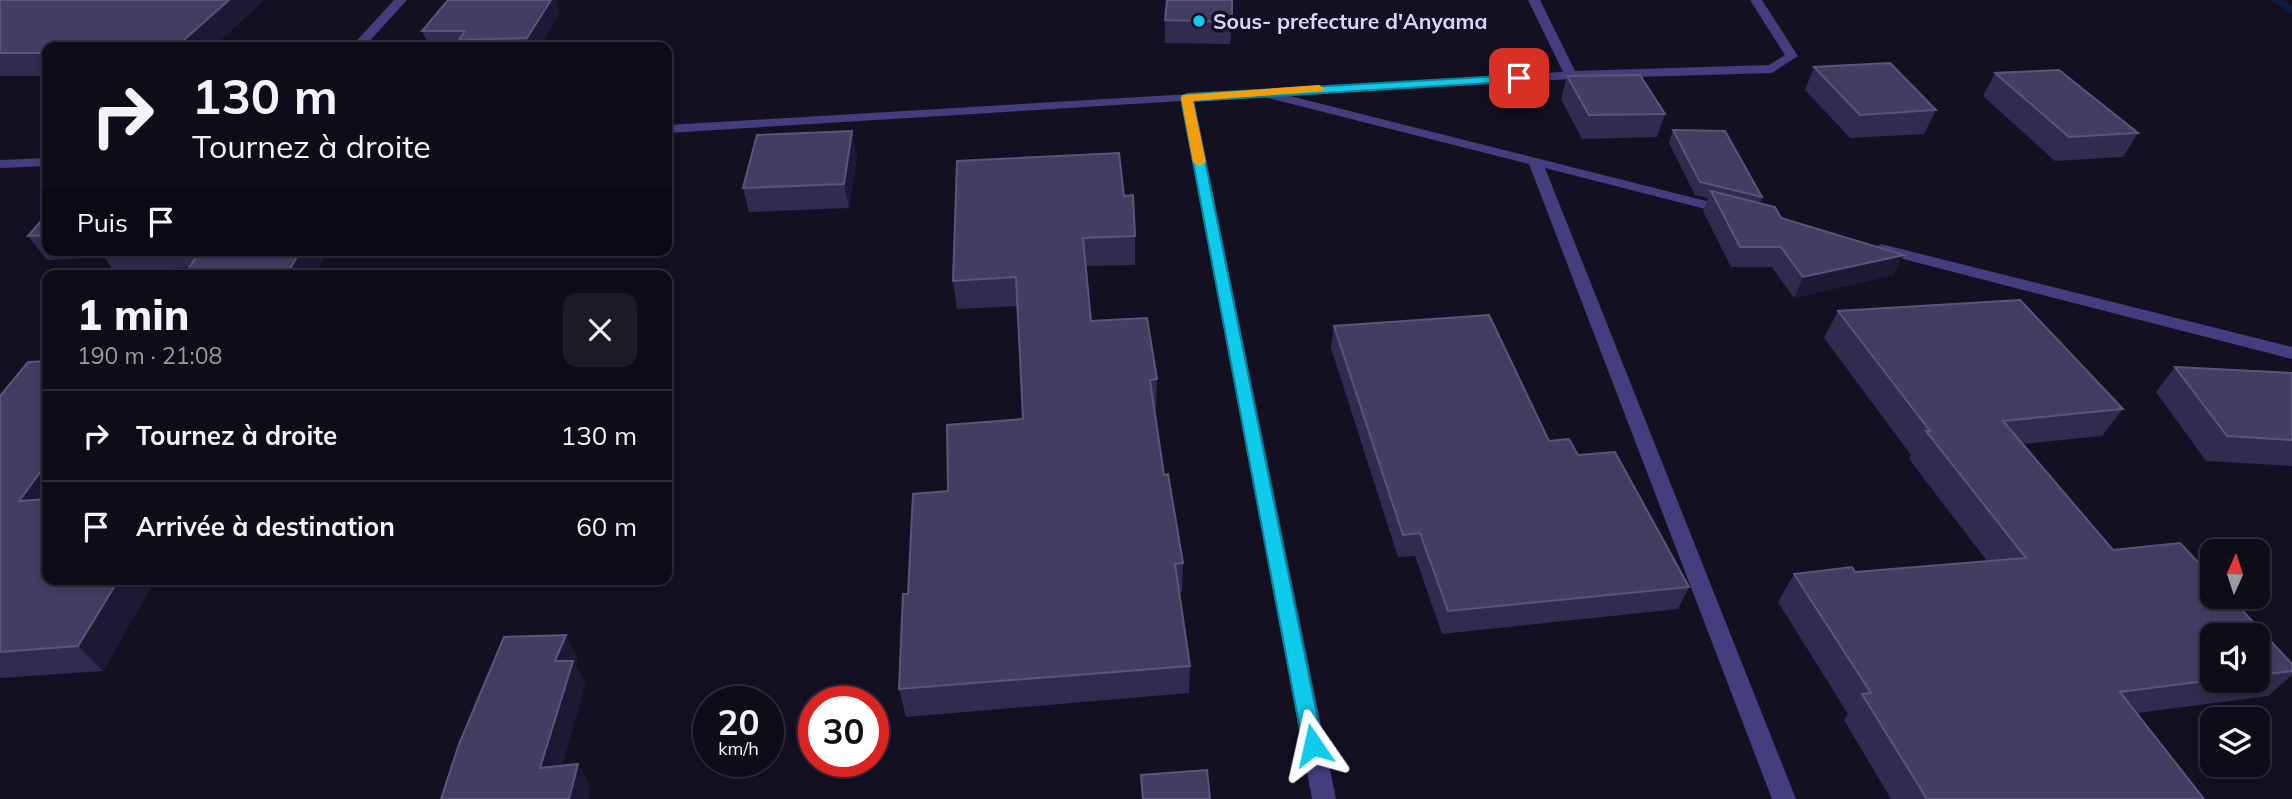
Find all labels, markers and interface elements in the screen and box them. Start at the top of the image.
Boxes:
place label: Sous- prefecture d'Anyama [1213,8,1488,34]
marker: Sous- prefecture d'Anyama [1191,13,1207,29]
pin [1489,48,1549,108]
icon: arrive [1500,59,1538,97]
text: 130 m [192,65,338,126]
icon: right [77,70,168,161]
text: Tournez à droite [192,126,431,166]
icon: arrive [142,203,180,241]
text: Puis [77,206,128,239]
text: 1 min [77,288,190,341]
button: close [563,293,637,367]
text: 190 m · 21:08 [77,341,222,370]
icon: right [77,417,115,455]
text: Tournez à droite [136,419,337,452]
text: 130 m [561,419,637,452]
icon: arrive [77,508,115,546]
text: Arrivée à destination [136,510,395,543]
text: 60 m [576,510,637,543]
north arrow [2200,539,2270,609]
map controls [2200,539,2270,777]
button: sound [2200,623,2270,693]
speed limit sign: 30 [798,686,889,777]
text: 20 [717,700,760,744]
button: layers [2200,707,2270,777]
position arrow [1276,708,1350,782]
text: km/h [718,737,759,760]

